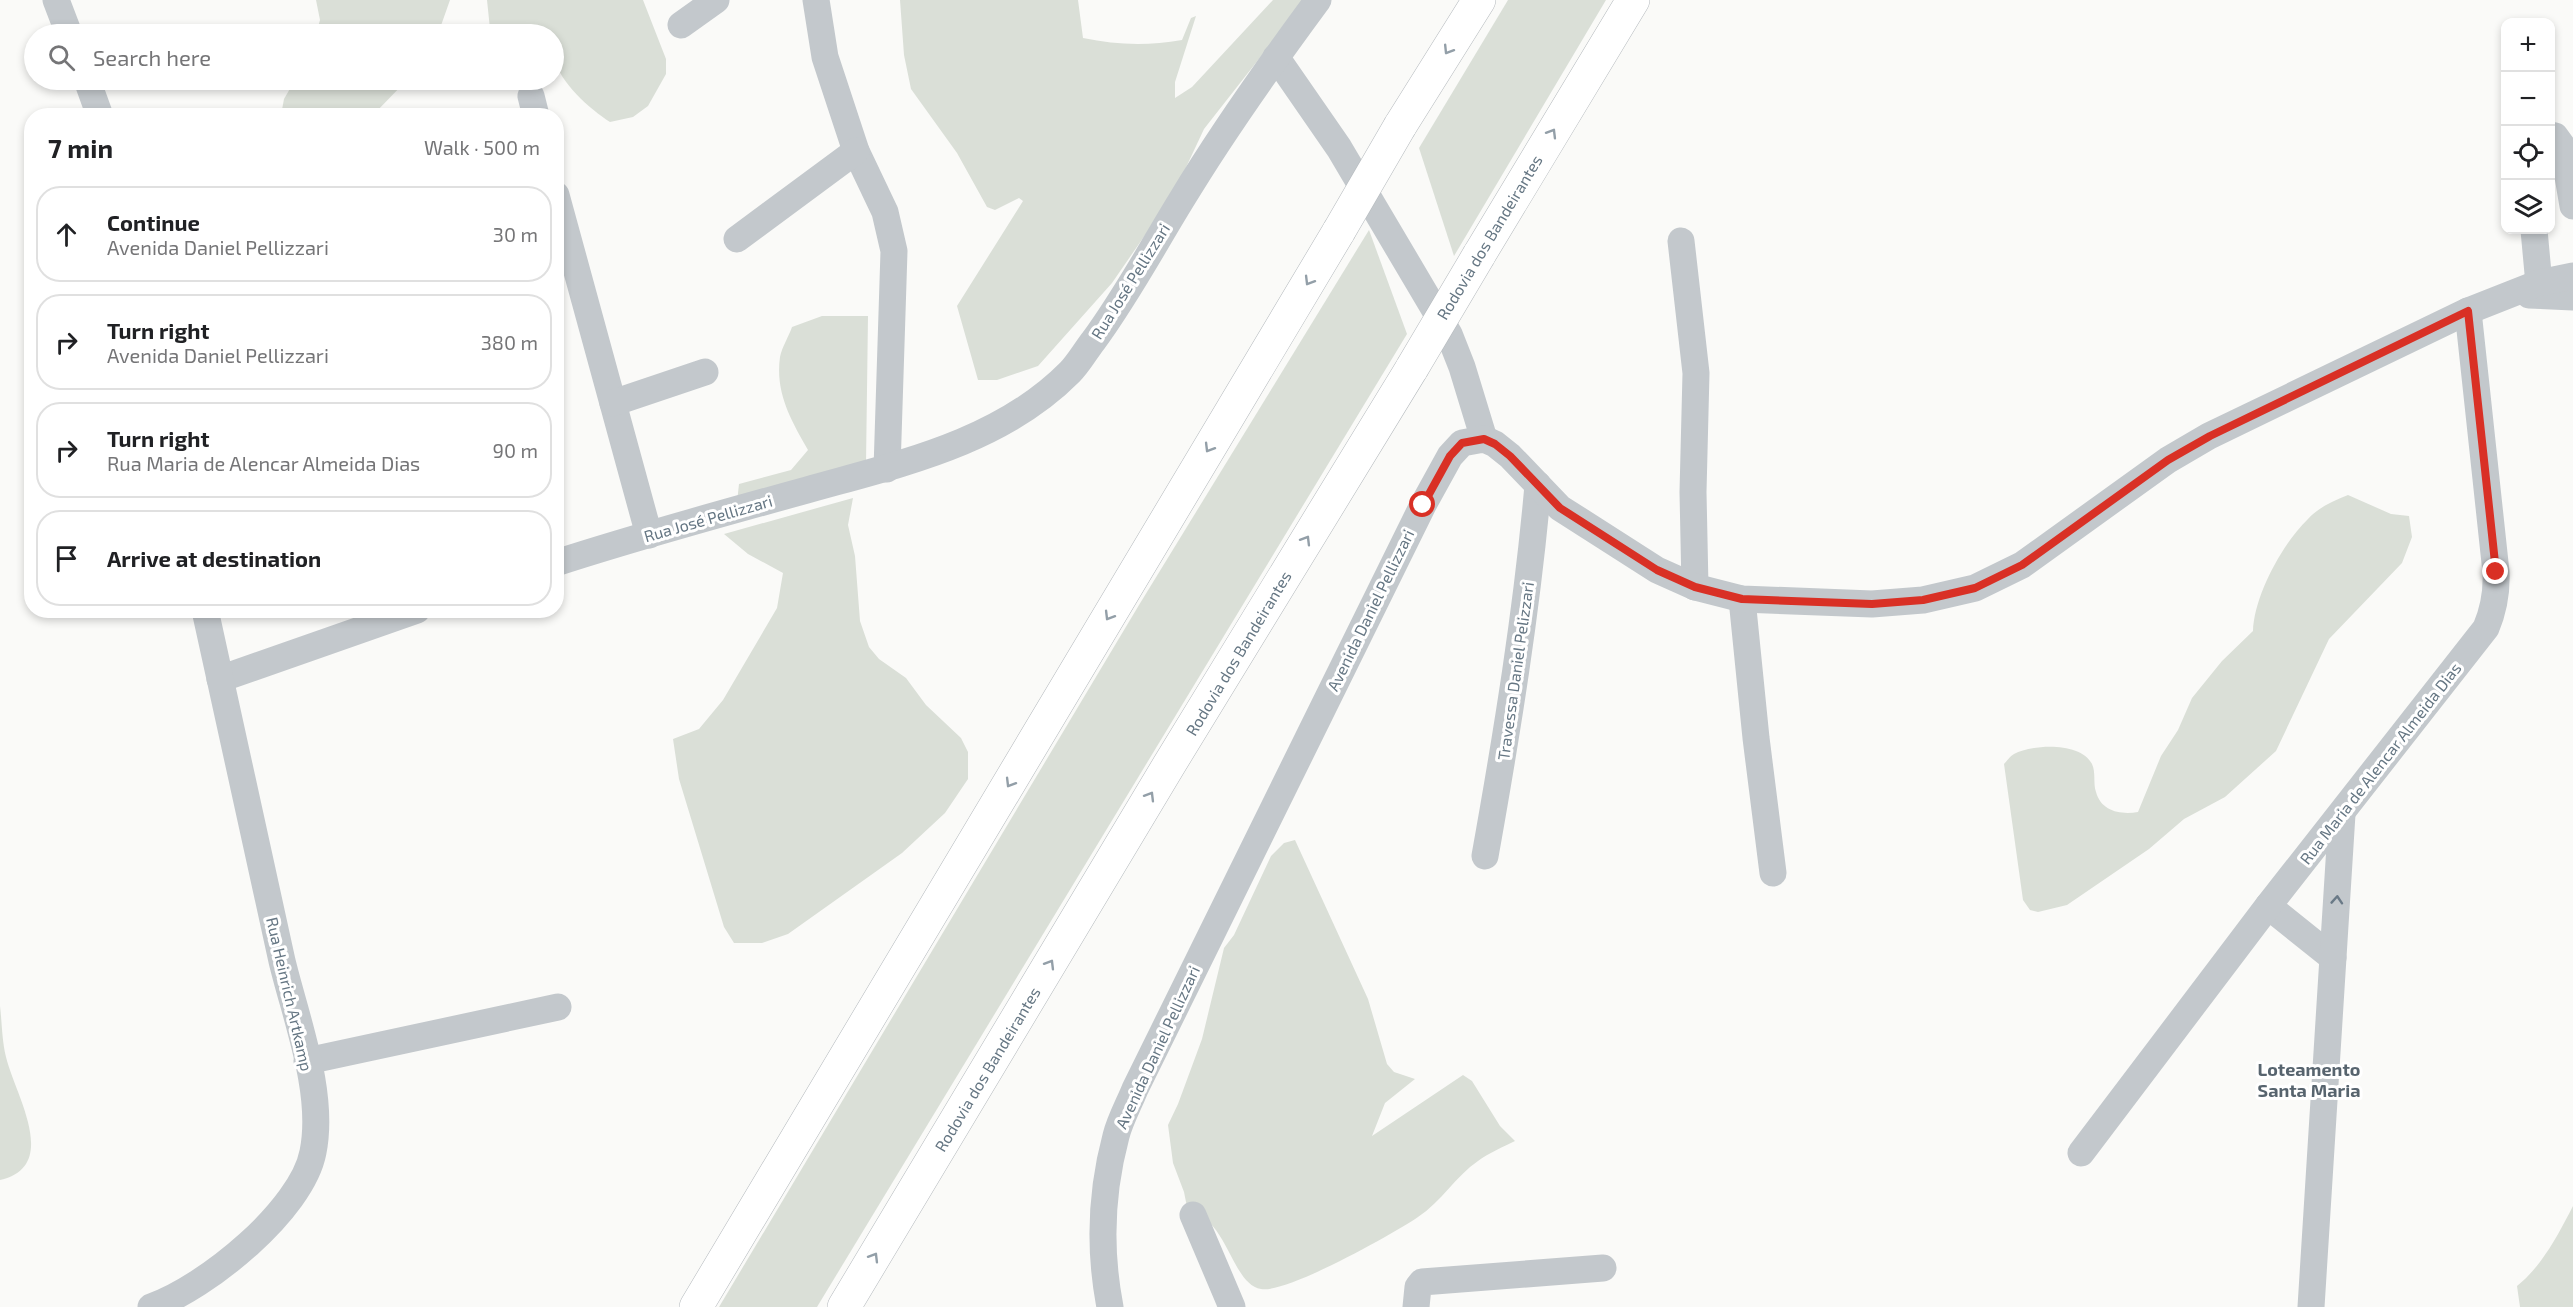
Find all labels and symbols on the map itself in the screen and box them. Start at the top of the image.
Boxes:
one-way arrow [1444,43,1455,54]
one-way arrow [1545,129,1557,139]
street label: Rodovia dos Bandeirantes [1432,151,1546,323]
street label: Rua José Pellizzari [1087,220,1173,342]
one-way arrow [1305,275,1317,285]
one-way arrow [1205,442,1217,452]
street label: Rua José Pellizzari [642,491,774,545]
route start [1409,491,1435,517]
street label: Avenida Daniel Pellizzari [1323,526,1417,694]
one-way arrow [1299,536,1311,546]
route end [2482,558,2508,584]
street label: Rodovia dos Bandeirantes [1181,567,1295,739]
street label: Travessa Daniel Pelizzari [1493,581,1537,761]
one-way arrow [1105,610,1117,620]
street label: Rua Maria de Alencar Almeida Dias [2295,658,2465,868]
one-way arrow [1005,777,1017,787]
one-way arrow [1143,792,1155,802]
one-way arrow [2330,895,2343,904]
street label: Rua Heinrich Artkamp [263,915,317,1073]
one-way arrow [1043,960,1054,970]
street label: Avenida Daniel Pellizzari [1111,963,1203,1131]
street label: Rodovia dos Bandeirantes [930,983,1044,1155]
district label: Loteamento Santa Maria [2258,1058,2360,1101]
one-way arrow [867,1253,879,1263]

